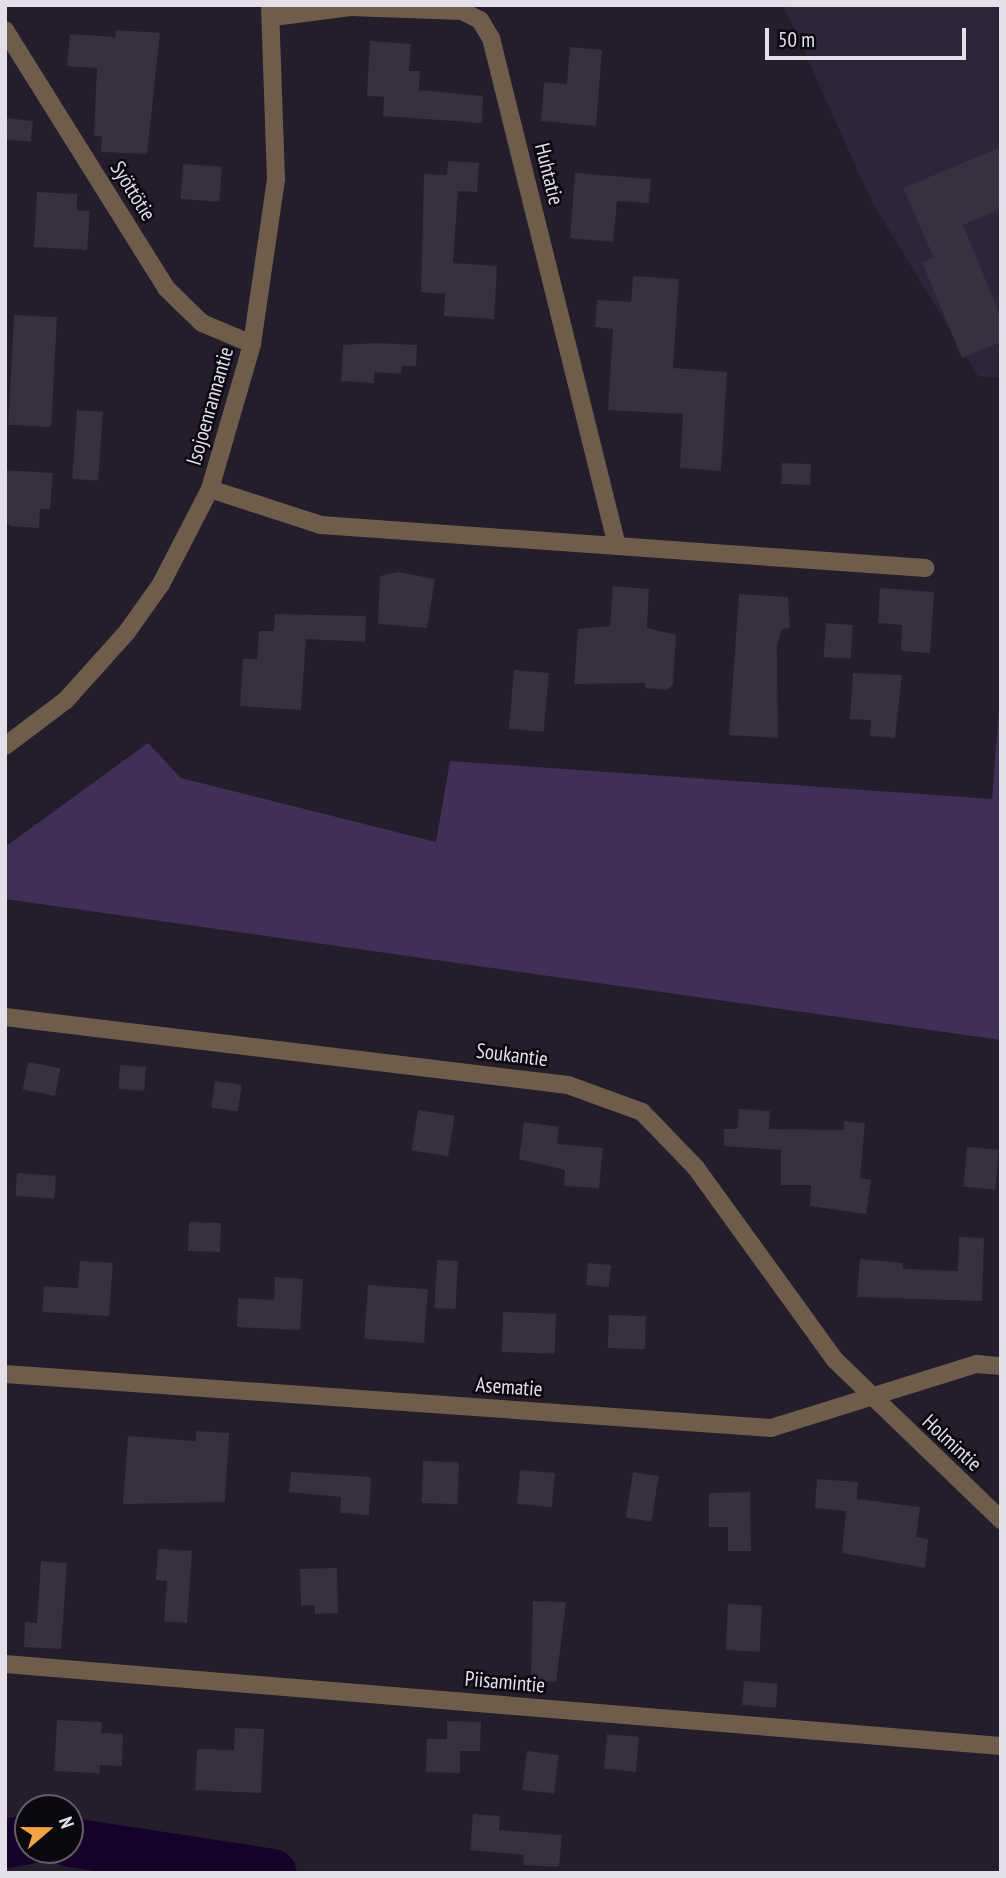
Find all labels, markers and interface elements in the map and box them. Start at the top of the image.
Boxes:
scale bar [768,14,969,58]
text: 50 m [778,26,815,53]
street label: Huhtatie [529,140,569,208]
street label: Syöttötie [105,157,161,225]
street label: Isojoenrannantie [181,344,239,468]
street label: Soukantie [475,1038,549,1072]
street label: Asematie [475,1372,543,1402]
street label: Holmintie [917,1409,987,1477]
street label: Piisamintie [464,1666,546,1698]
north arrow [14,1794,84,1864]
text: N [54,1814,80,1831]

